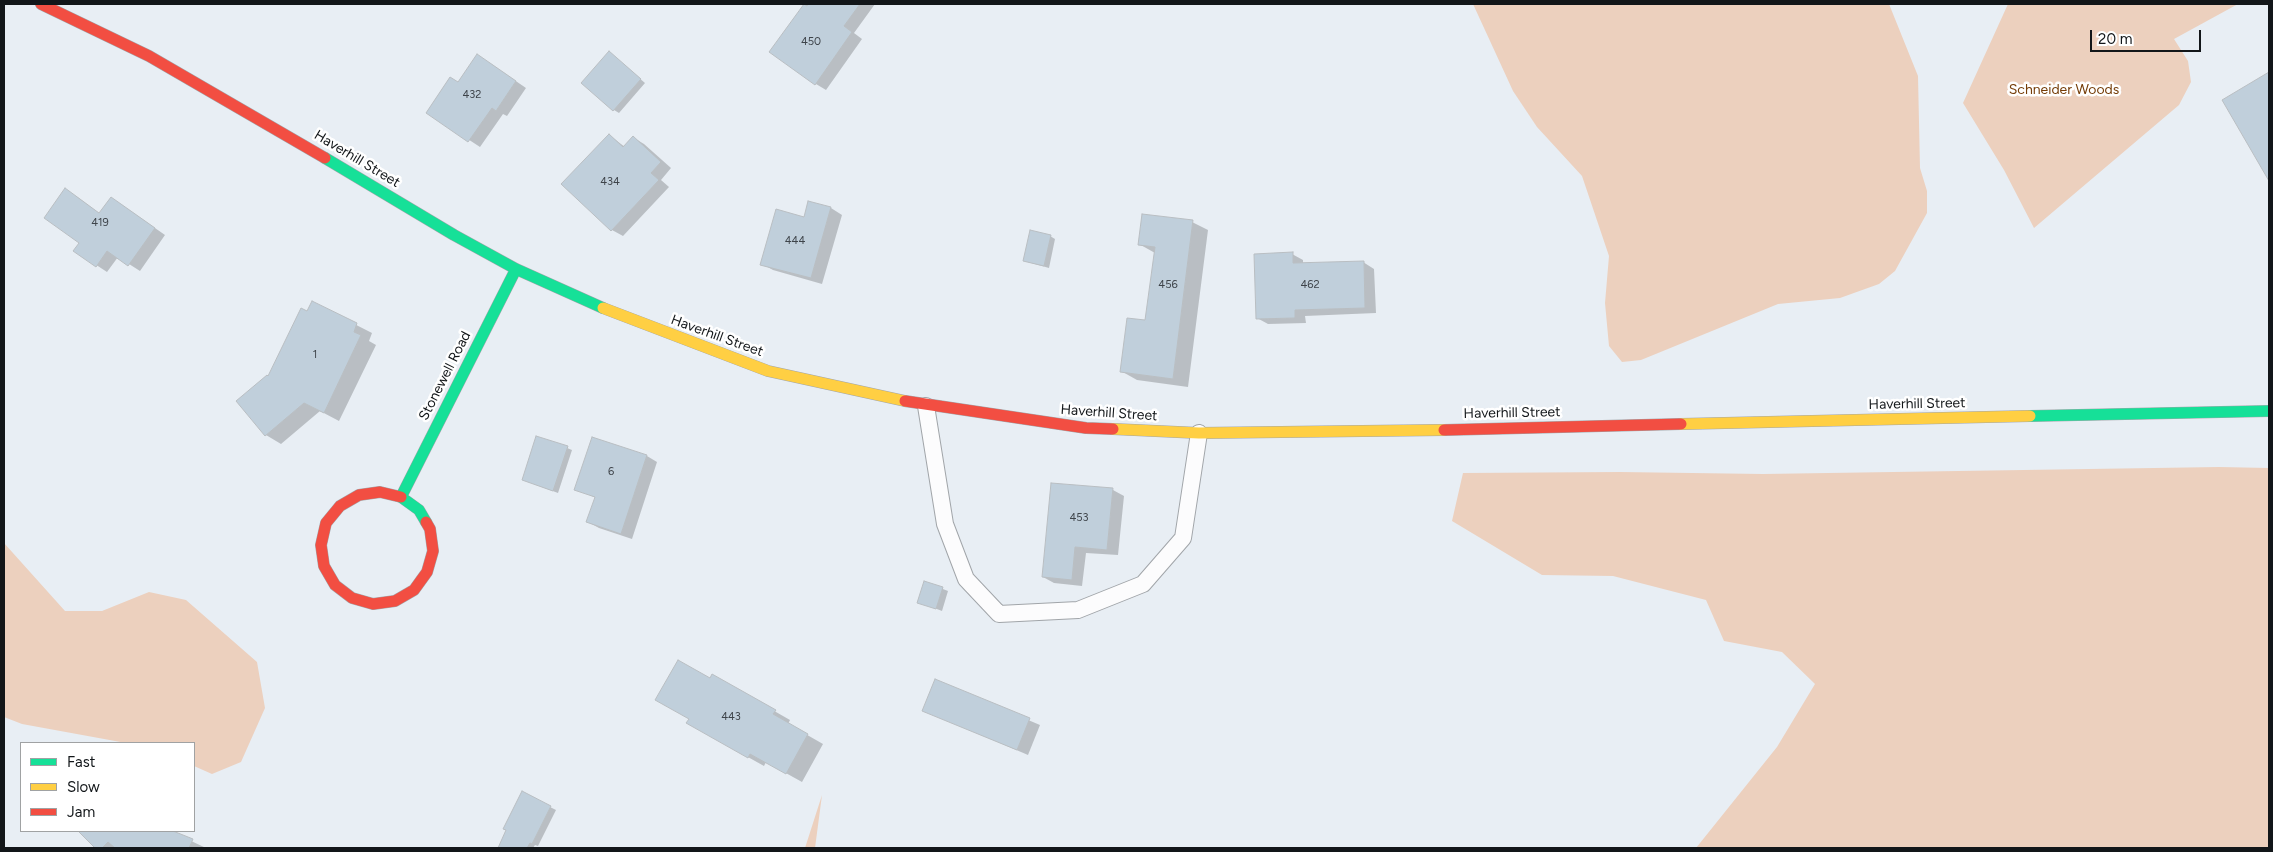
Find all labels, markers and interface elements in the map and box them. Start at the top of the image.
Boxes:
scale bar [2093,20,2204,52]
text: 20 m [2098,30,2132,48]
house number: 450 [801,35,821,49]
park label: Schneider Woods [2009,82,2119,98]
house number: 432 [463,88,481,102]
street label: Haverhill Street [311,127,403,191]
house number: 434 [600,175,620,189]
house number: 419 [91,216,109,230]
house number: 444 [785,234,805,248]
house number: 456 [1158,278,1178,292]
house number: 462 [1300,278,1320,292]
street label: Haverhill Street [669,312,765,360]
street label: Stonewell Road [415,329,475,423]
house number: 1 [313,348,317,362]
street label: Haverhill Street [1868,395,1966,413]
street label: Haverhill Street [1060,401,1158,425]
street label: Haverhill Street [1463,404,1561,422]
house number: 6 [608,465,614,479]
house number: 453 [1069,511,1089,525]
house number: 443 [721,710,741,724]
legend [20,742,195,832]
text: Fast [67,753,95,771]
text: Slow [67,778,100,796]
text: Jam [67,803,95,821]

